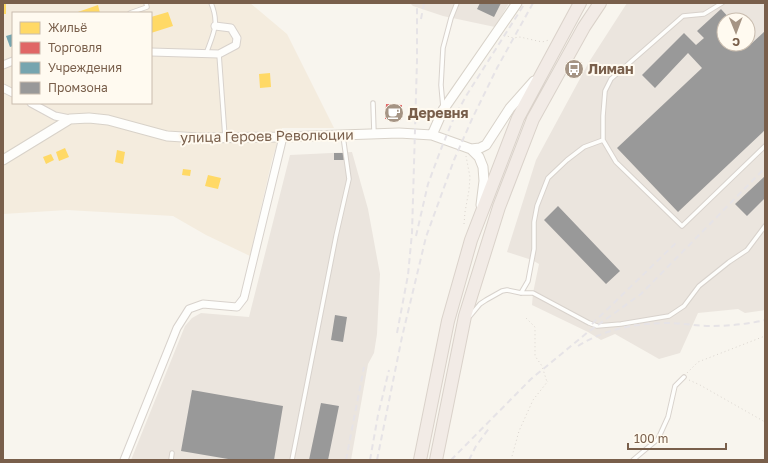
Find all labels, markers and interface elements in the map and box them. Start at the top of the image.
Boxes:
legend [12,12,152,104]
north arrow [716,12,756,52]
text: Жильё [48,20,87,35]
text: С [732,36,740,49]
text: Торговля [48,40,102,55]
bus stop icon: Лиман [563,58,585,80]
text: Учреждения [48,60,122,75]
place label: Лиман [588,60,634,77]
text: Промзона [48,80,108,95]
cafe icon: Деревня [383,102,405,124]
place label: Деревня [408,104,468,121]
street label: улица Героев Революции [180,125,354,146]
scale bar [628,425,726,451]
text: 100 m [634,431,668,446]

